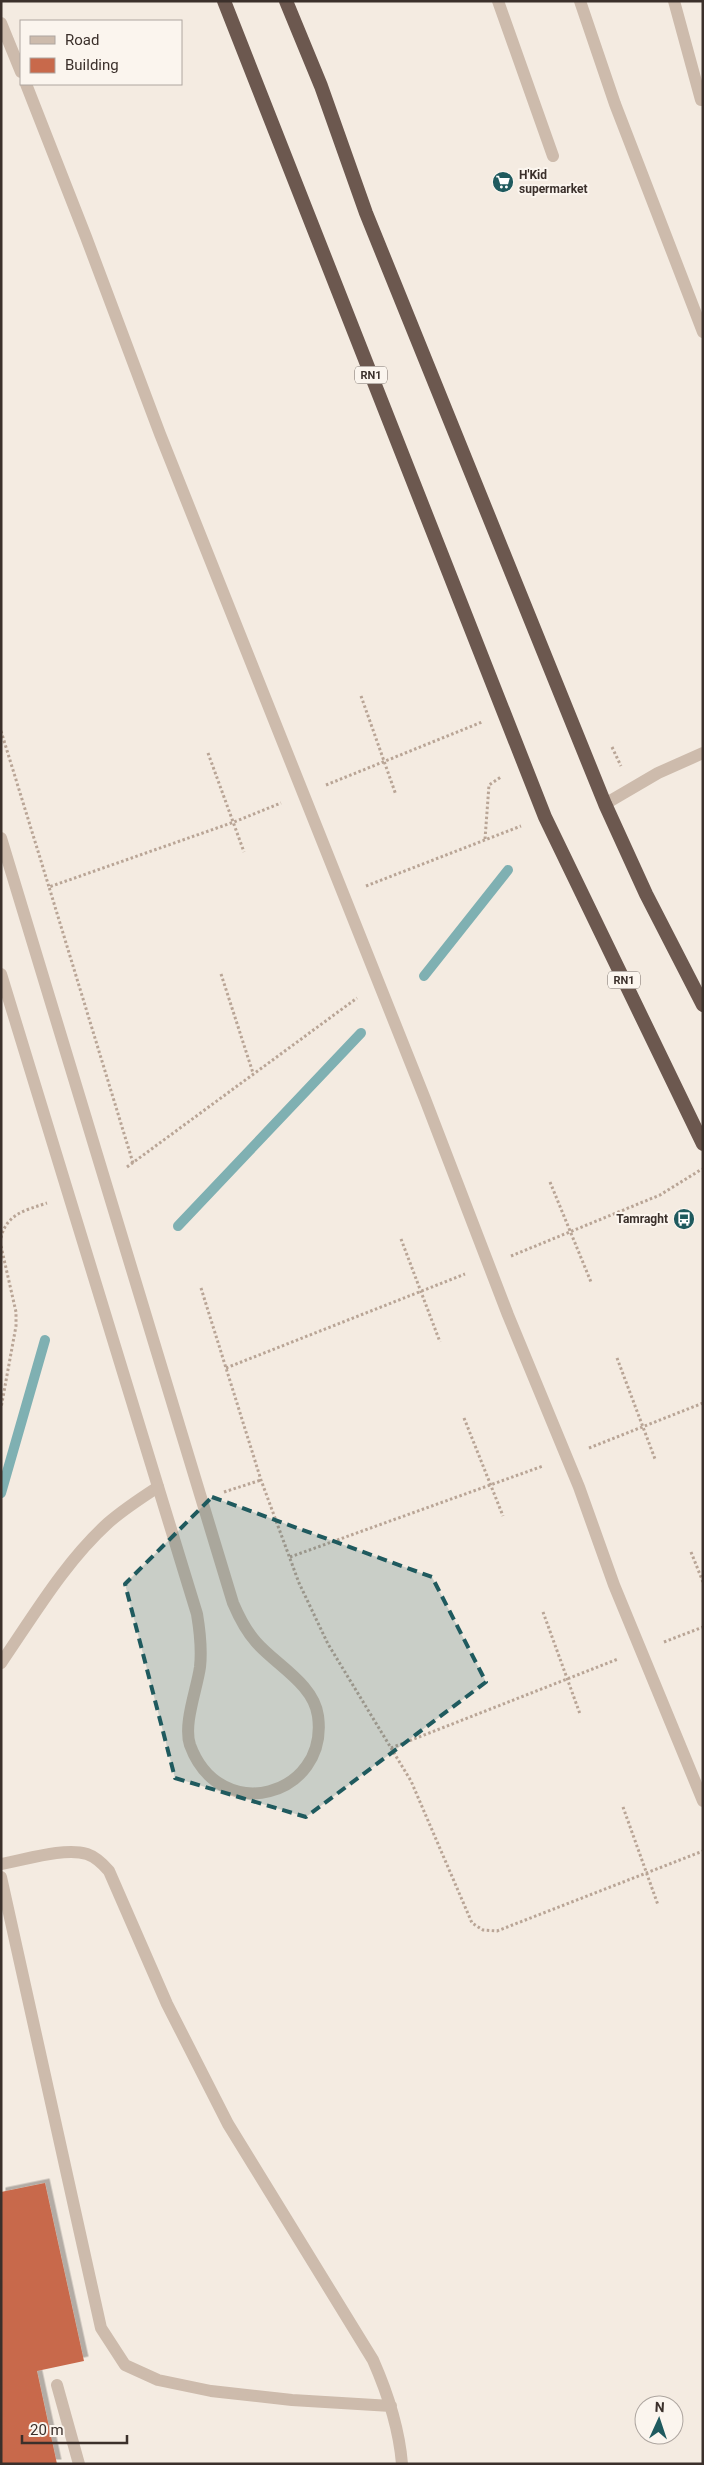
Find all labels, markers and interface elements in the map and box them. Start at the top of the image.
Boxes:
legend [20,20,182,85]
text: Road [65,31,99,49]
text: Building [65,56,119,74]
place label: H'Kid supermarket [519,168,588,196]
supermarket icon: H'Kid supermarket [491,170,515,194]
road number: RN1 [355,366,387,384]
road number: RN1 [608,972,640,988]
bus stop icon: Tamraght [672,1207,696,1231]
place label: Tamraght [616,1212,668,1226]
north arrow [634,2395,684,2445]
text: N [654,2399,665,2415]
scale bar [22,2412,128,2444]
text: 20 m [30,2421,64,2439]

